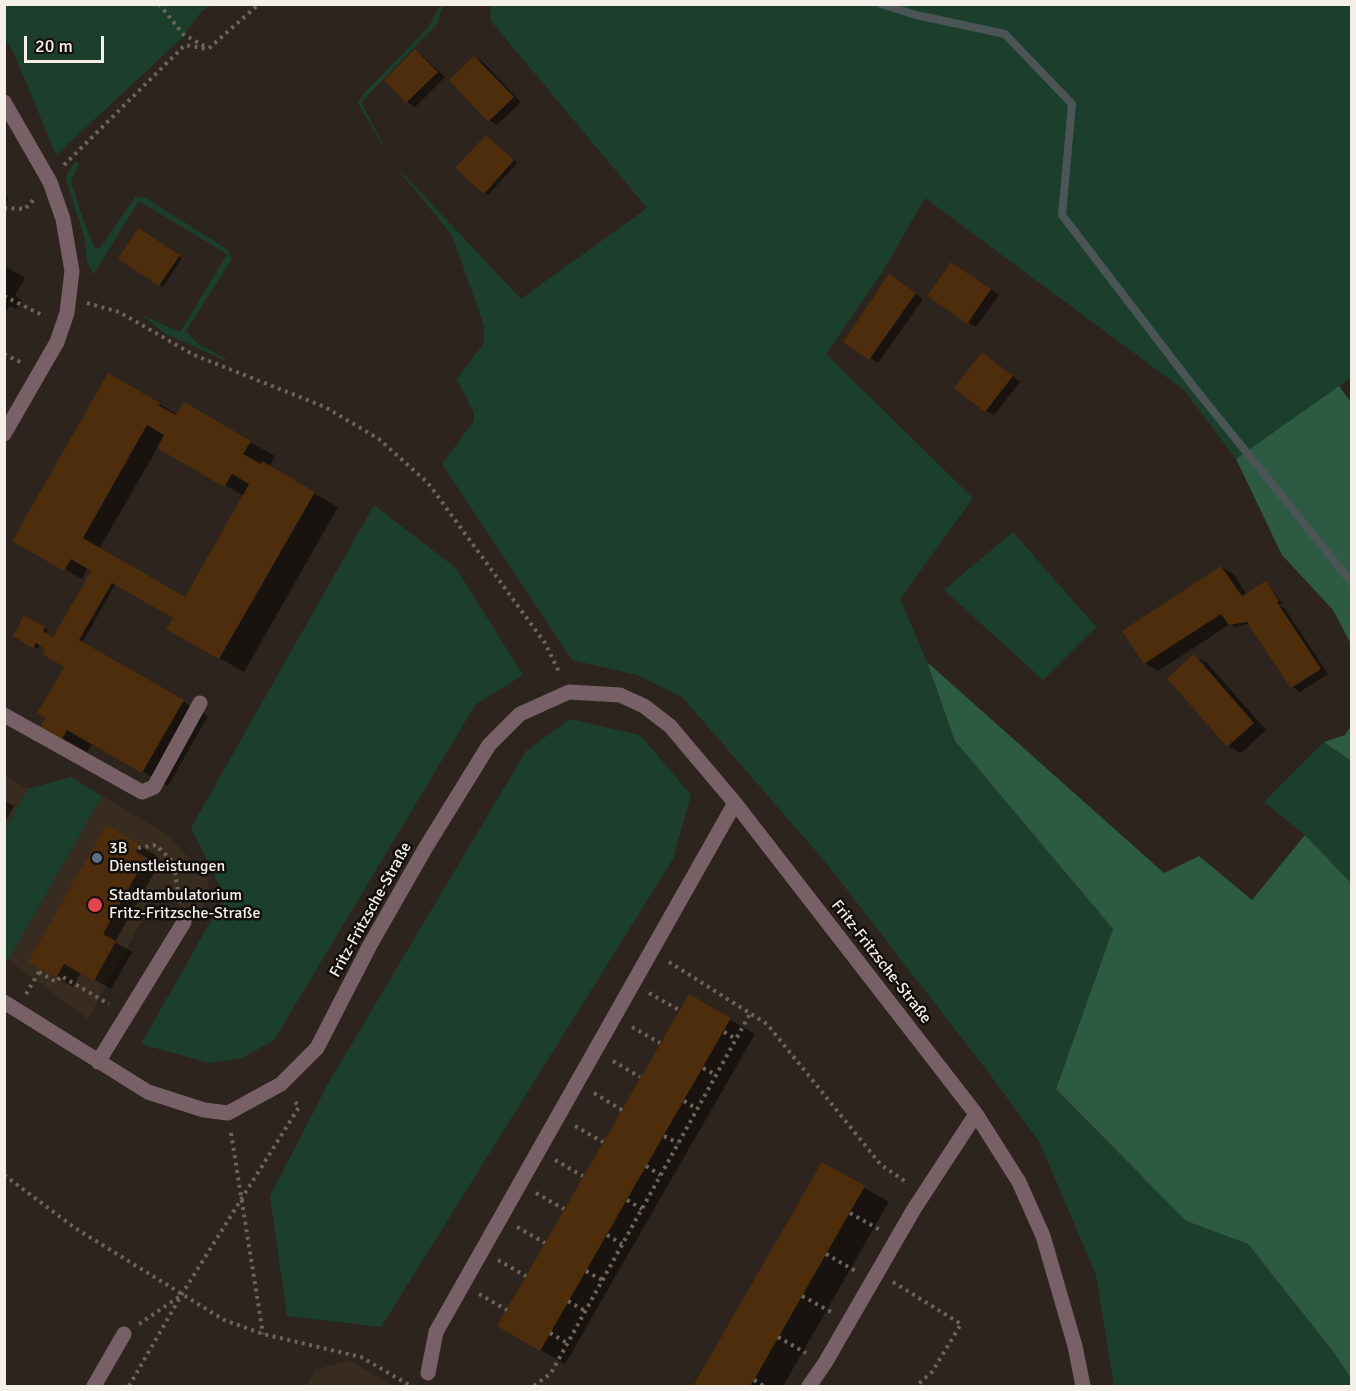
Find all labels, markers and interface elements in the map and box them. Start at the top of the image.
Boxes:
scale bar [27,24,106,62]
text: 20 m [35,35,73,57]
place label: 3B Dienstleistungen [109,839,225,877]
street label: Fritz-Fritzsche-Straße [326,839,416,981]
marker: 3B Dienstleistungen [90,851,104,865]
place label: Stadtambulatorium Fritz-Fritzsche-Straße [109,886,260,924]
marker: Stadtambulatorium Fritz-Fritzsche-Straße [86,896,104,914]
street label: Fritz-Fritzsche-Straße [827,896,935,1028]

